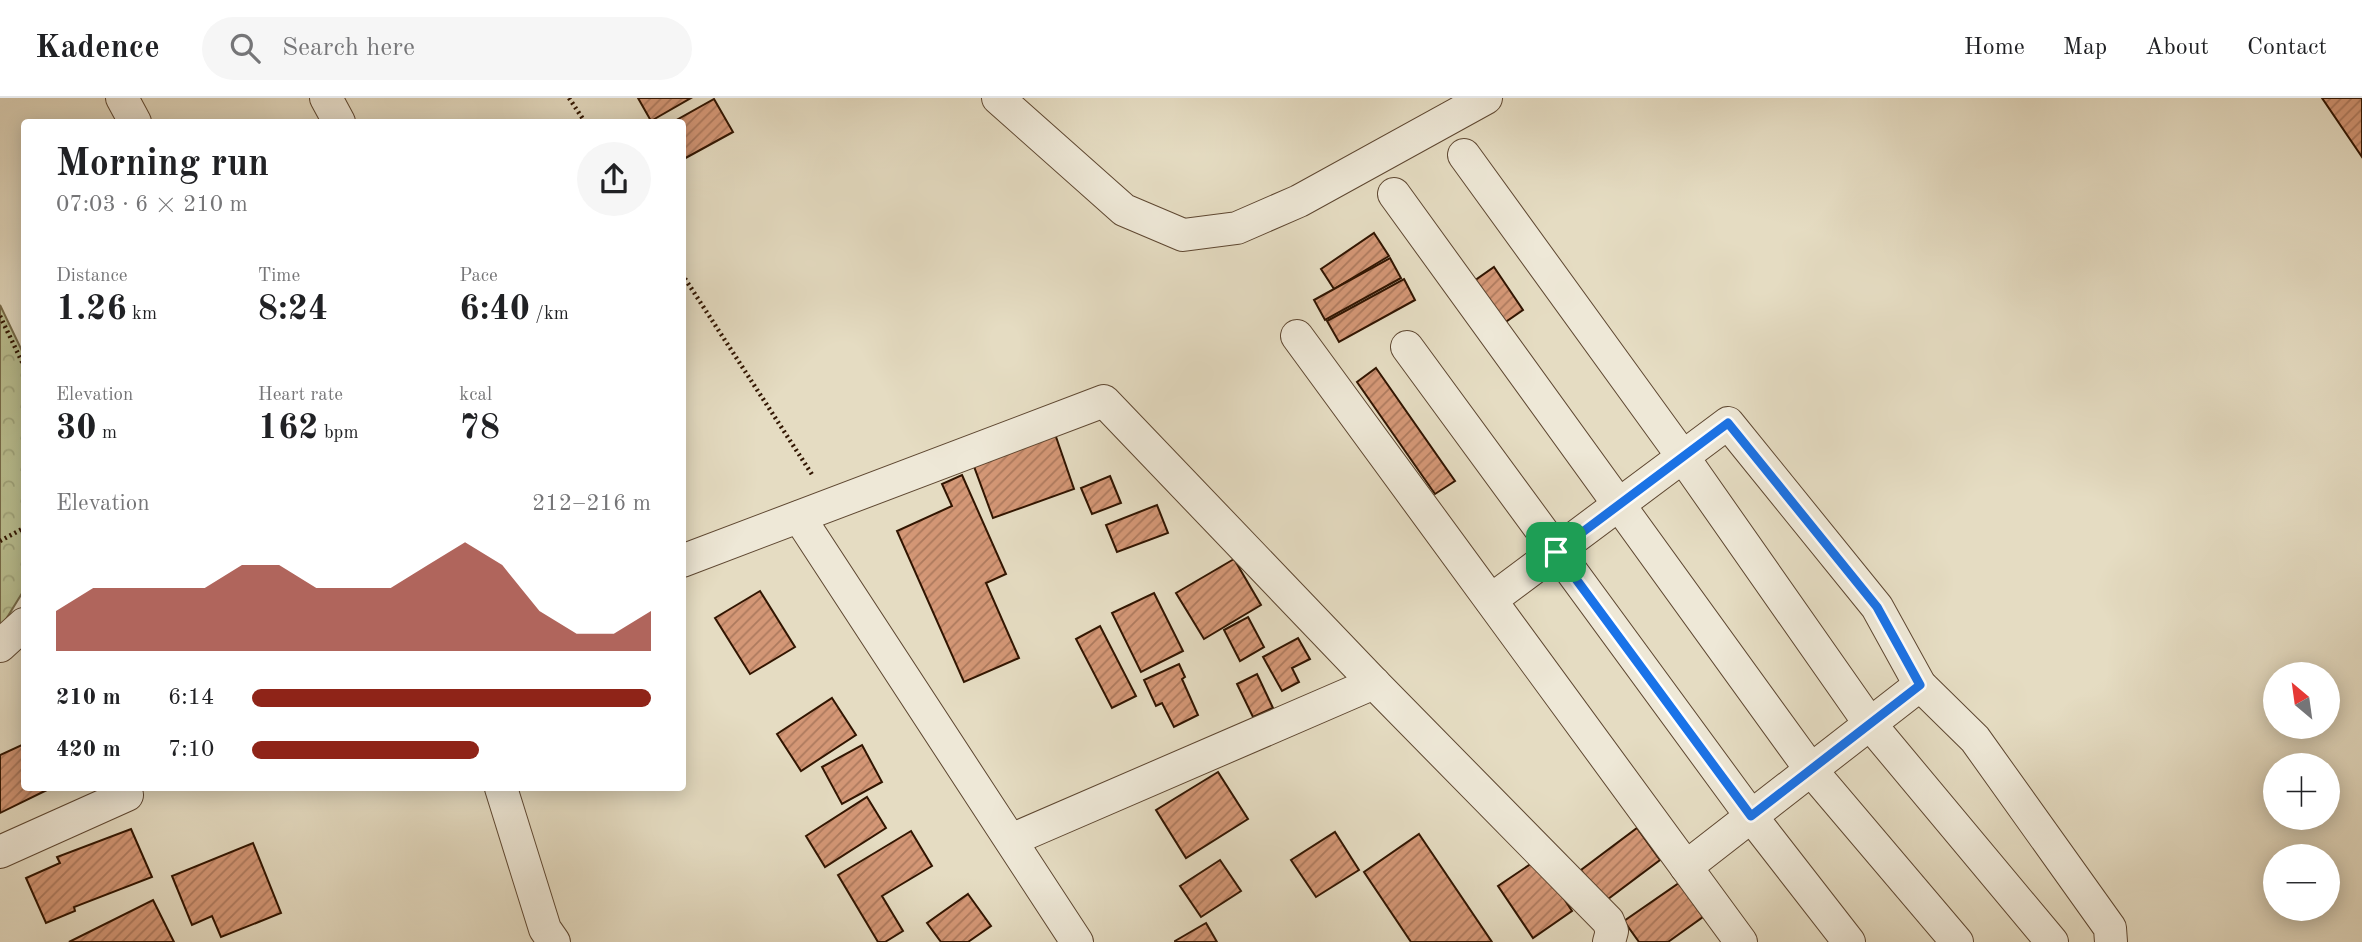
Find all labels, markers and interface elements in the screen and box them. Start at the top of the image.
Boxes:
search box [202,17,692,80]
icon: search [226,29,264,67]
text: Kadence [35,32,160,65]
text: Search here [282,35,415,61]
text: Home [1964,36,2025,60]
text: Map [2063,36,2107,60]
text: About [2145,36,2209,60]
text: Contact [2247,36,2327,60]
button: share [577,142,651,216]
text: Morning run [56,146,269,184]
text: 07:03 · 6 × 210 m [56,193,248,216]
text: Distance [56,267,128,286]
text: Time [258,267,300,286]
text: Pace [459,267,498,286]
text: 1.26 [56,292,127,327]
text: 8:24 [258,292,328,327]
text: 6:40 [459,292,530,327]
text: km [127,305,157,324]
text: /km [530,305,569,324]
text: Elevation [56,386,133,405]
text: Heart rate [258,386,343,405]
text: kcal [459,386,492,405]
text: 30 [56,411,97,446]
text: 162 [258,411,319,446]
text: 78 [459,411,500,446]
text: m [97,424,117,443]
text: bpm [319,424,359,443]
text: Elevation [56,492,150,515]
text: 212–216 m [532,492,651,515]
pin [1526,522,1586,582]
icon: arrive [1537,533,1575,571]
north arrow [2263,662,2340,738]
map controls [2263,662,2340,921]
text: 210 m [56,686,121,709]
text: 6:14 [168,686,214,709]
text: 420 m [56,738,121,761]
text: 7:10 [168,738,214,761]
button: + [2263,753,2340,830]
button: − [2263,844,2340,921]

